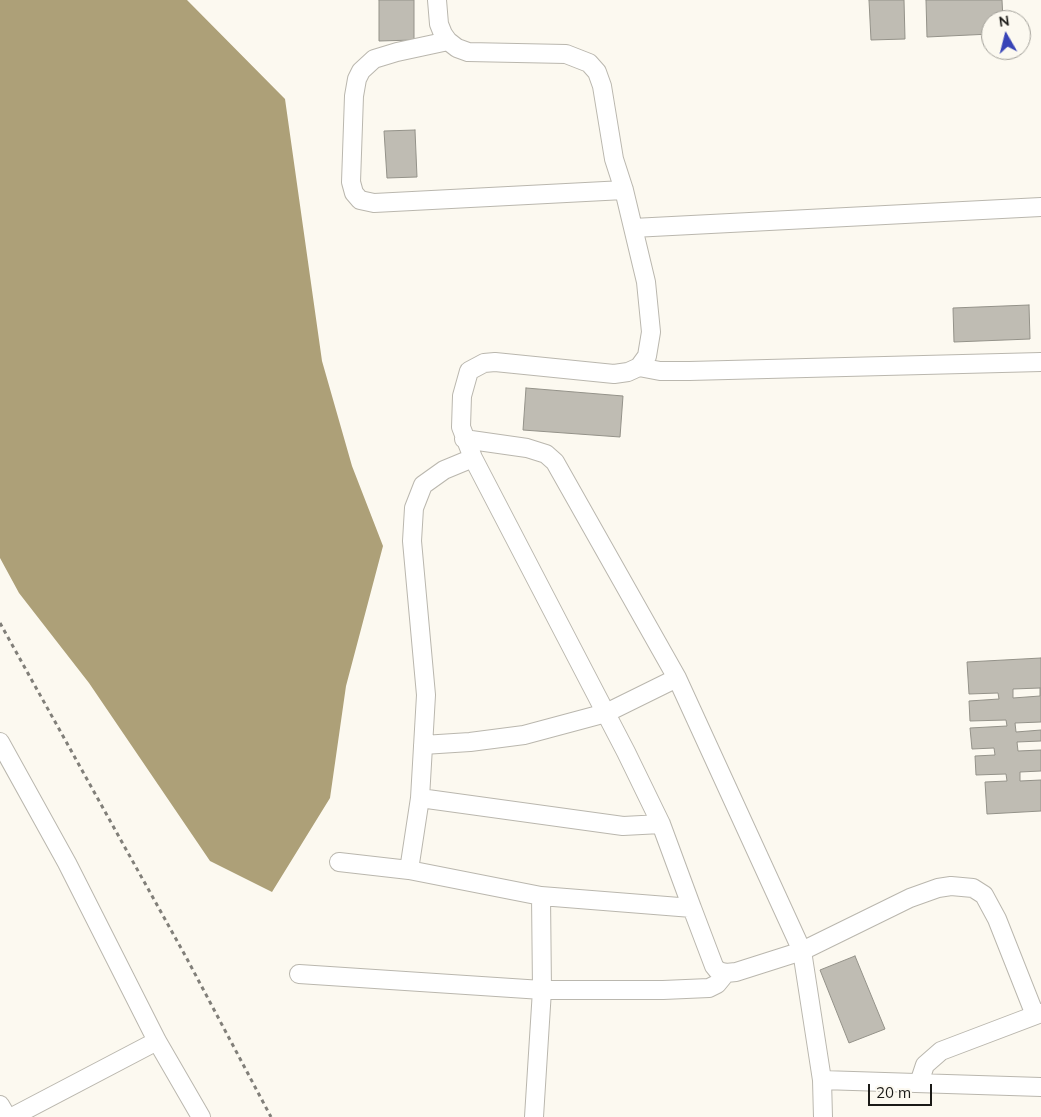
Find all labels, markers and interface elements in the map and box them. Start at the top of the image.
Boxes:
north arrow [981,10,1031,60]
text: N [998,11,1011,31]
scale bar [871,1074,935,1106]
text: 20 m [876,1083,911,1102]

